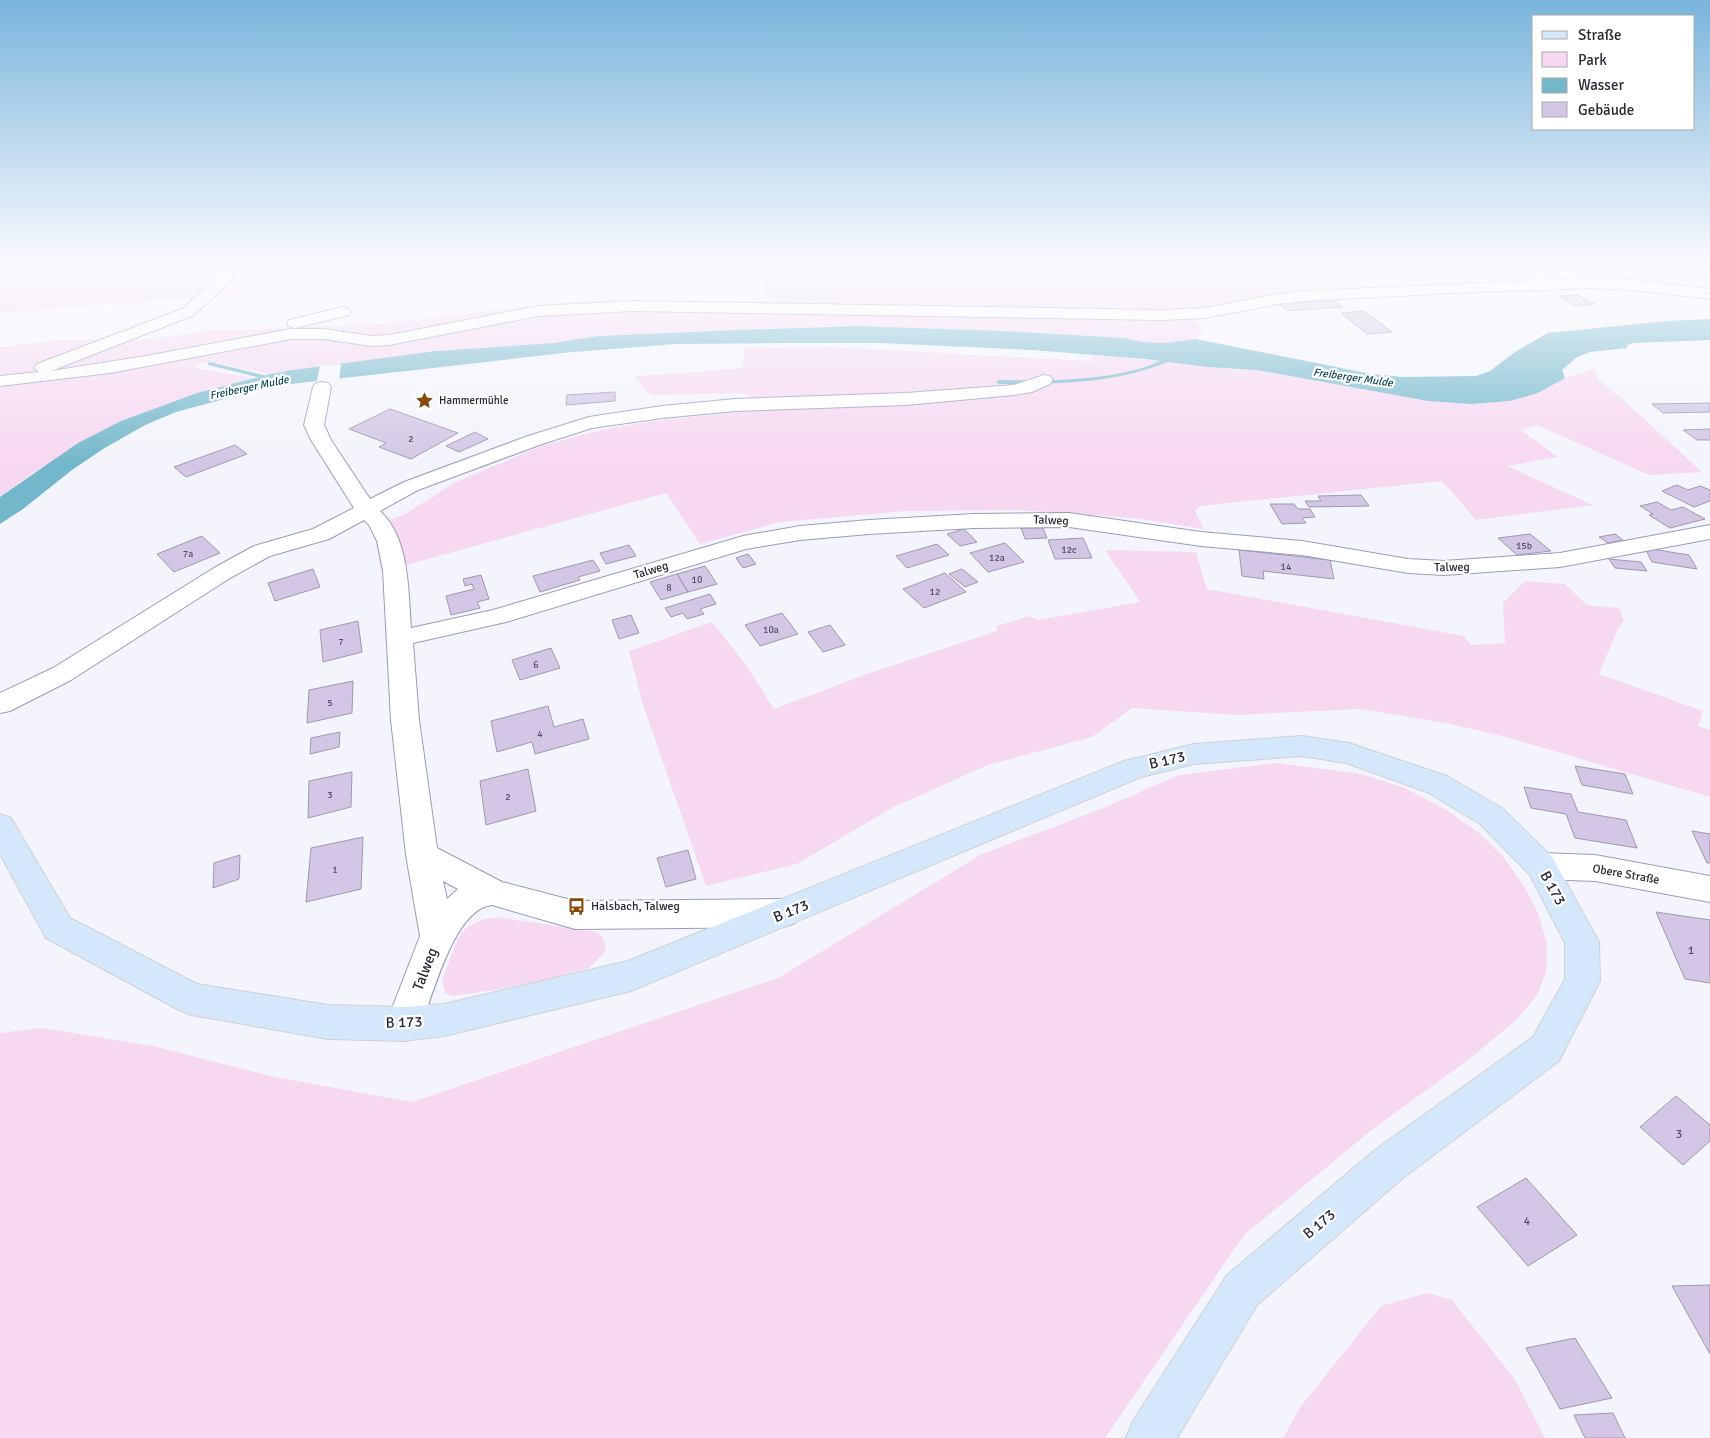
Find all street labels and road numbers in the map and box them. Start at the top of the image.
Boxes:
street label: Talweg [1033,512,1069,529]
street label: Talweg [632,558,670,583]
street label: Talweg [1434,560,1470,575]
street label: B 173 [1147,747,1187,773]
street label: Obere Straße [1591,861,1661,888]
street label: B 173 [1536,868,1570,908]
street label: B 173 [771,896,811,926]
street label: Talweg [409,945,441,993]
street label: B 173 [385,1012,423,1032]
street label: B 173 [1299,1205,1339,1243]

